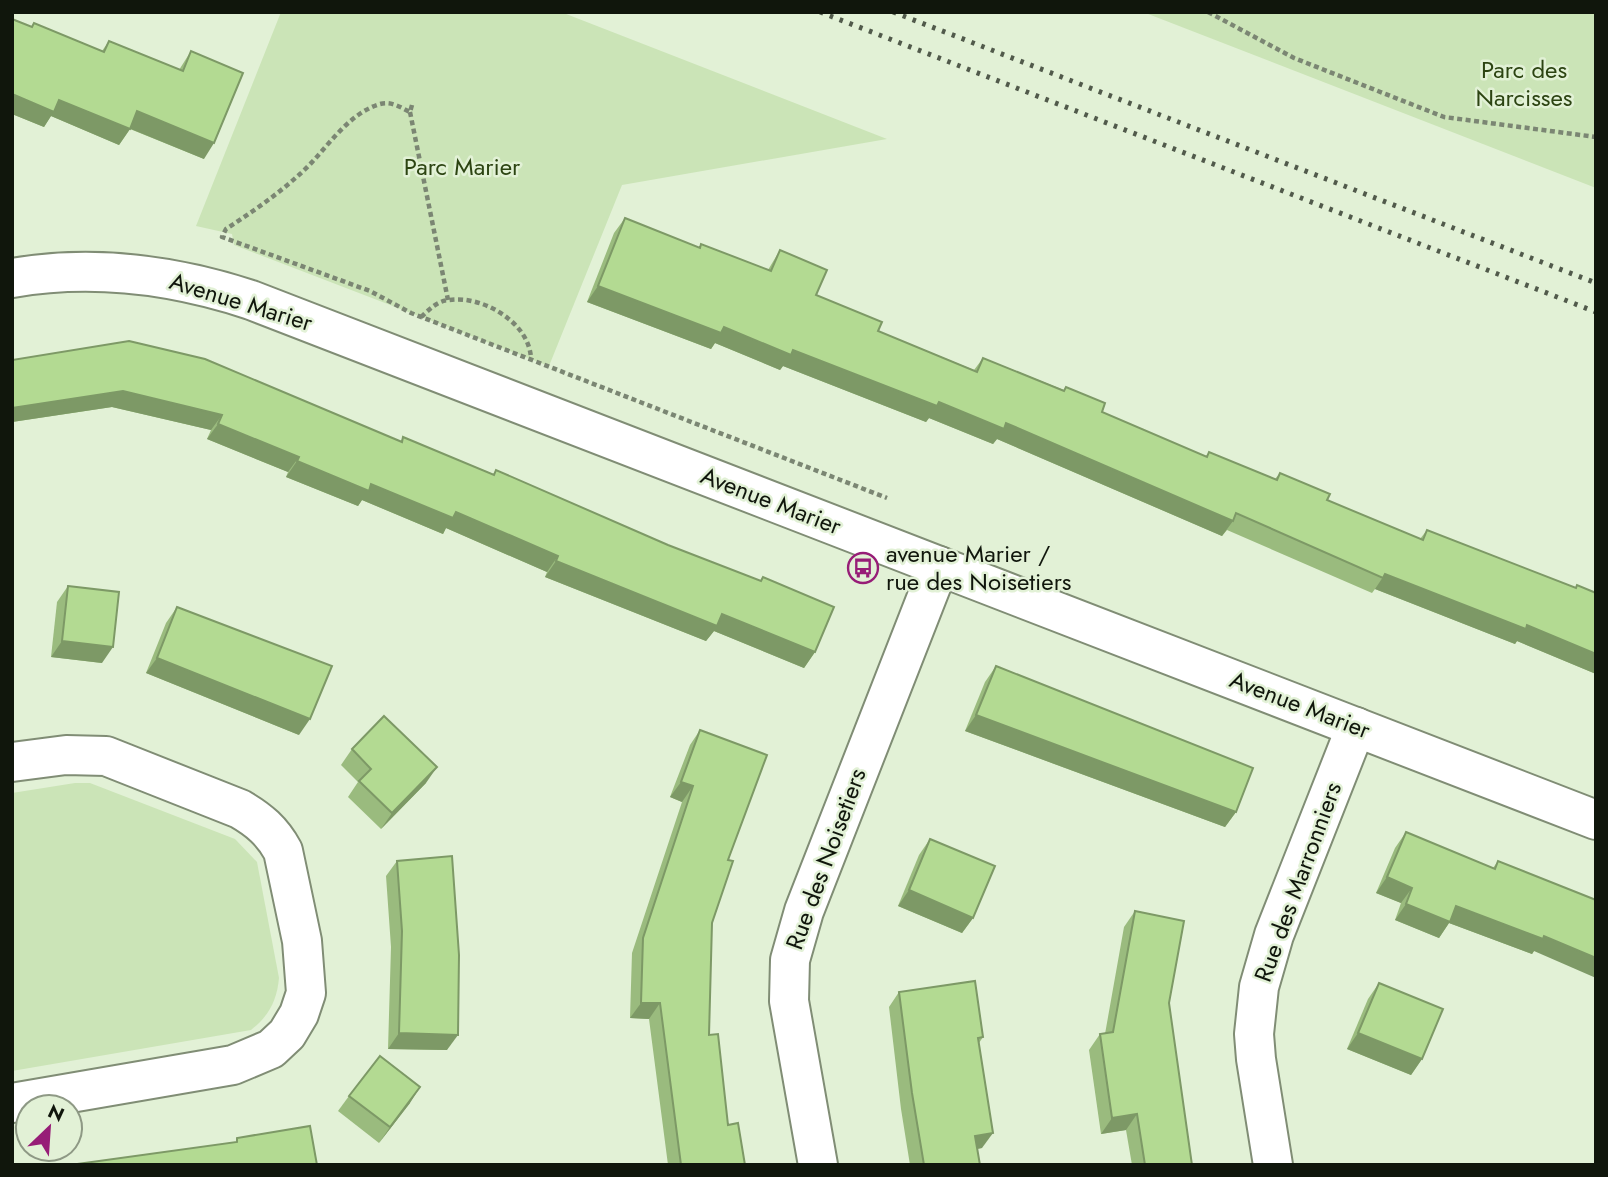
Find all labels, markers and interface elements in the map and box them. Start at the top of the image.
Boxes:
park label: Parc des Narcisses [1475,52,1573,115]
park label: Parc Marier [404,149,521,184]
street label: Avenue Marier [165,263,318,340]
street label: Avenue Marier [696,458,847,544]
place label: avenue Marier / rue des Noisetiers [886,536,1072,599]
bus stop icon: avenue Marier / rue des Noisetiers [846,551,880,585]
street label: Avenue Marier [1225,662,1376,748]
street label: Rue des Noisetiers [776,763,875,954]
street label: Rue des Marronniers [1245,777,1350,987]
north arrow [14,1093,84,1163]
text: N [43,1098,69,1128]

